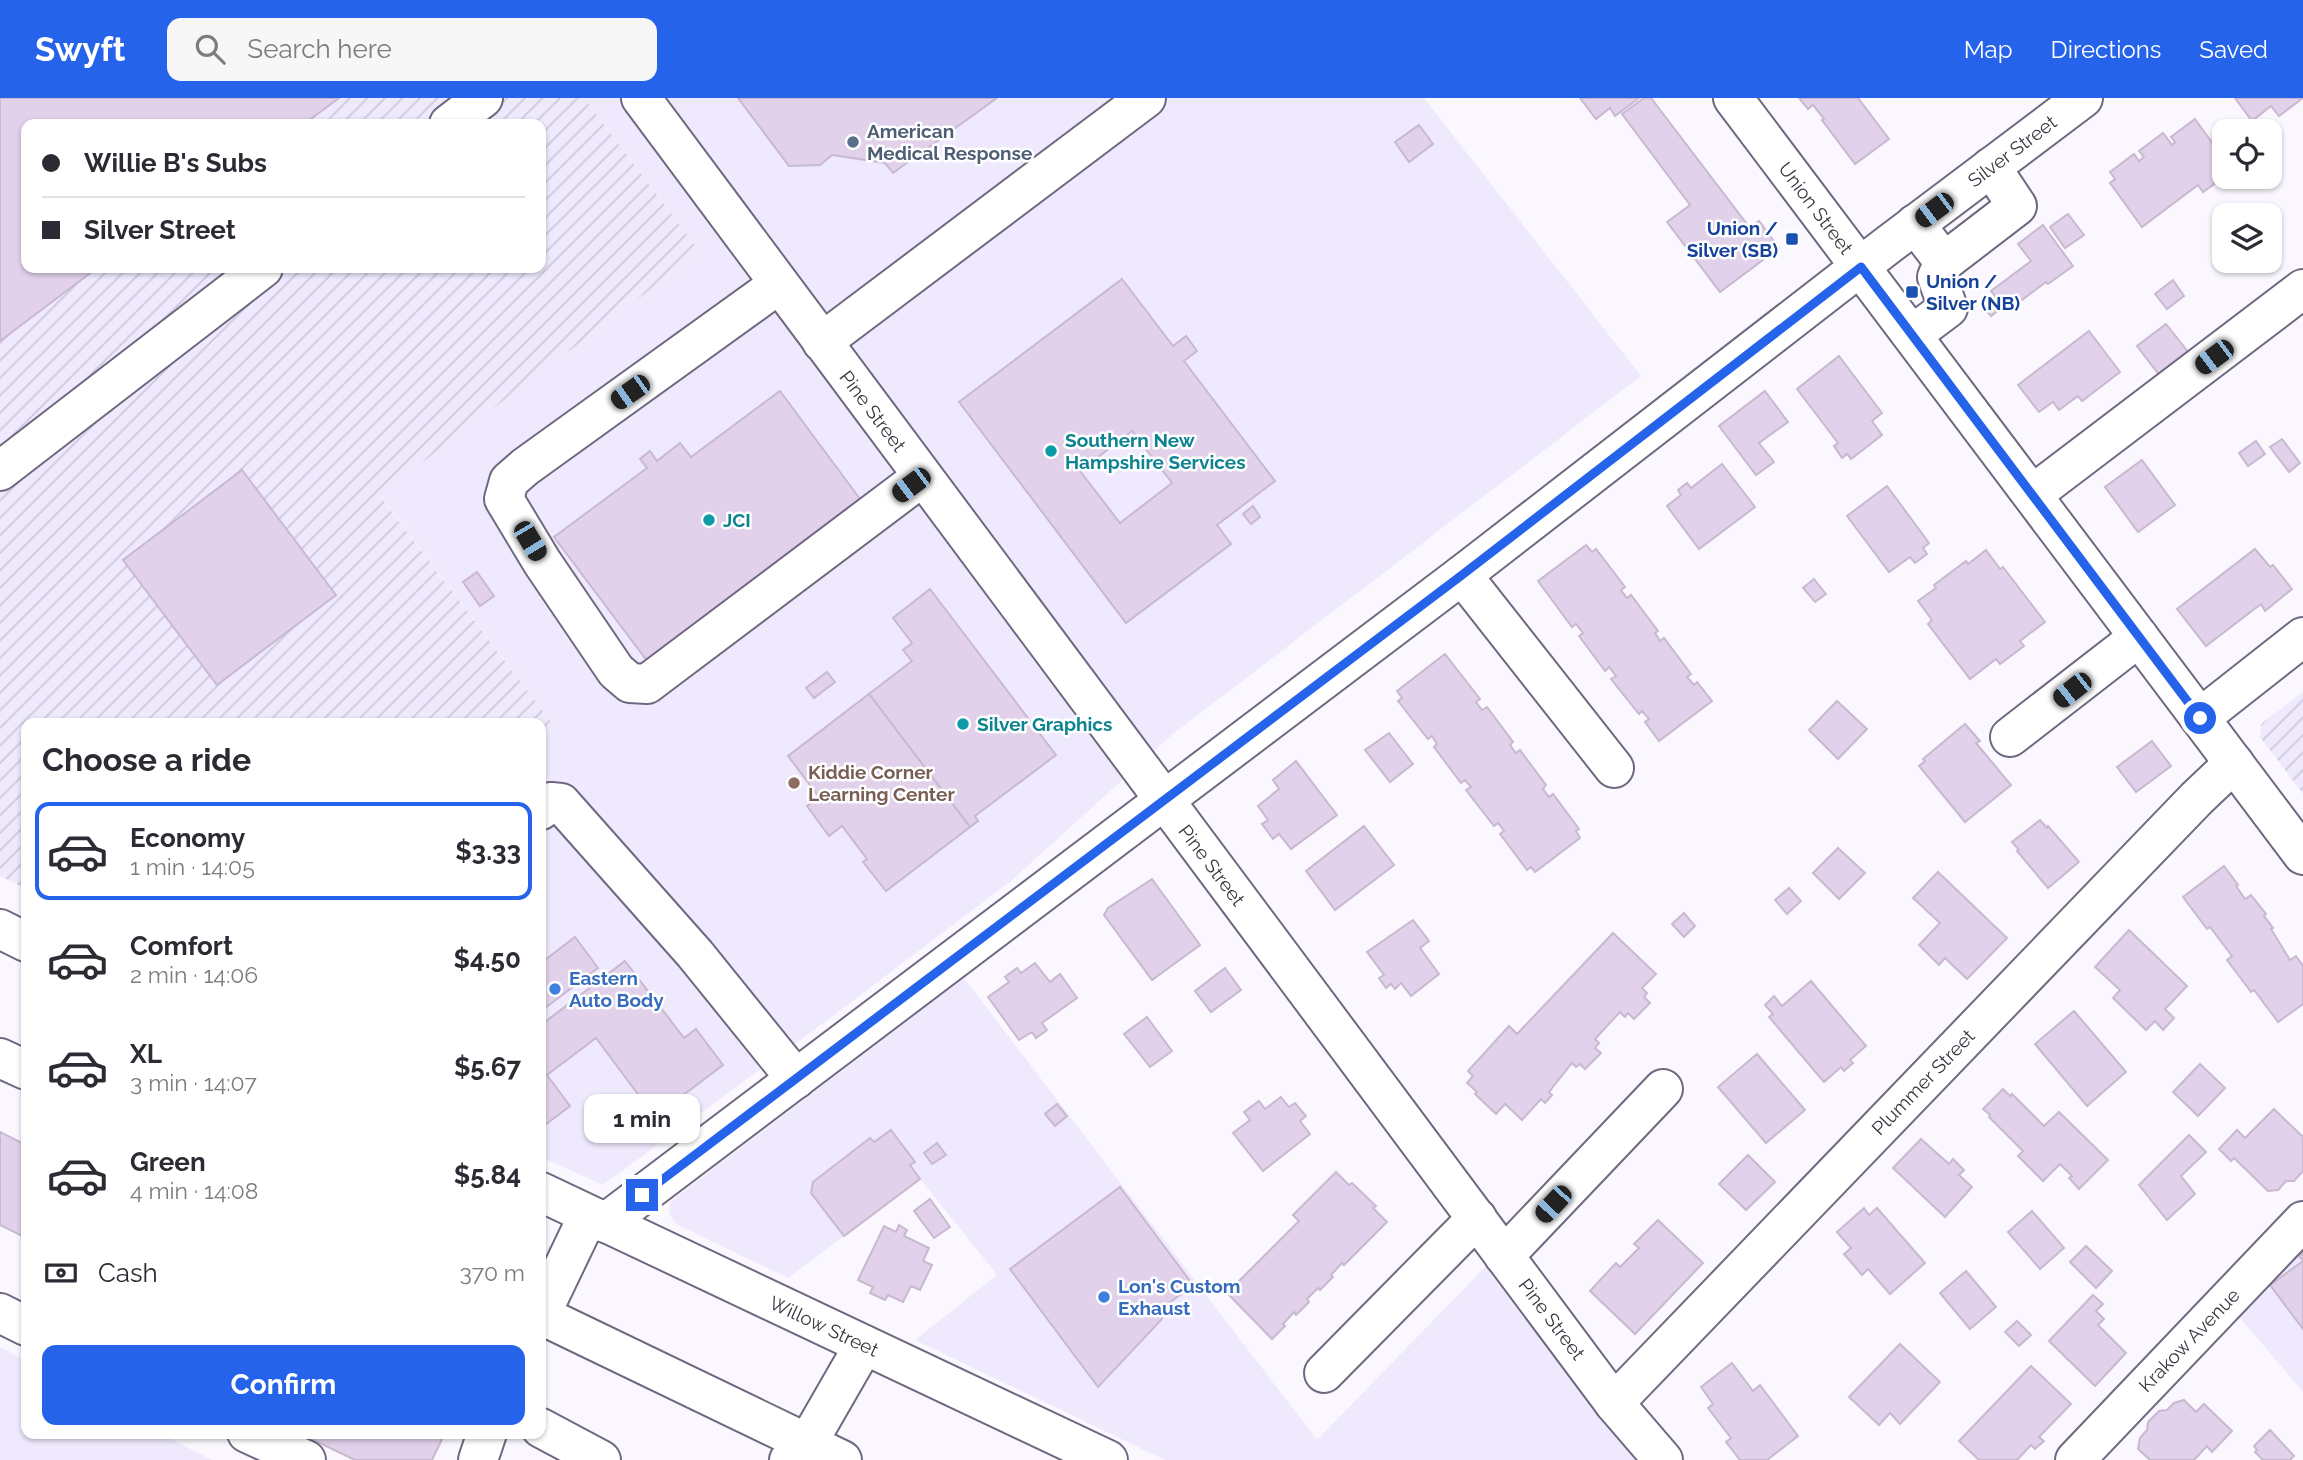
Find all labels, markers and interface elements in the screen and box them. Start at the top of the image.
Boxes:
search box [167,18,657,81]
text: Swyft [35,30,125,69]
icon: search [191,30,229,68]
text: Search here [247,34,392,64]
text: Map [1964,35,2013,64]
text: Directions [2051,35,2161,64]
text: Saved [2199,35,2268,64]
street label: Silver Street [1963,110,2061,191]
map controls [2212,119,2282,273]
button: locate [2212,119,2282,189]
place label: American Medical Response [867,120,1032,164]
marker: American Medical Response [845,134,861,150]
text: Willie B's Subs [84,148,267,178]
street label: Union Street [1774,158,1858,259]
car [1911,189,1958,231]
button: layers [2212,203,2282,273]
text: Silver Street [84,215,236,245]
place label: Union / Silver (SB) [1687,217,1778,261]
marker: Union / Silver (SB) [1784,231,1800,247]
place label: Union / Silver (NB) [1926,270,2020,314]
marker: Union / Silver (NB) [1904,284,1920,300]
car [2191,336,2238,378]
street label: Pine Street [835,366,911,456]
car [607,371,654,413]
place label: Southern New Hampshire Services [1065,429,1246,473]
marker: Southern New Hampshire Services [1043,443,1059,459]
car [888,464,935,506]
place label: JCI [723,509,751,531]
marker: JCI [701,512,717,528]
car [511,518,550,564]
car [2049,669,2096,711]
route start [2184,702,2216,734]
place label: Silver Graphics [977,713,1112,735]
marker: Silver Graphics [955,716,971,732]
text: Choose a ride [42,741,251,778]
place label: Kiddie Corner Learning Center [808,761,955,805]
marker: Kiddie Corner Learning Center [786,775,802,791]
icon: car [46,820,109,883]
street label: Pine Street [1174,820,1250,910]
text: Economy [130,823,245,853]
text: $3.33 [455,836,521,866]
text: 1 min · 14:05 [130,853,255,880]
icon: car [46,928,109,991]
text: Comfort [130,931,233,961]
text: $4.50 [453,944,521,974]
text: 2 min · 14:06 [130,961,258,988]
place label: Eastern Auto Body [569,967,664,1011]
marker: Eastern Auto Body [547,981,563,997]
street label: Plummer Street [1867,1024,1979,1139]
icon: car [46,1036,109,1099]
text: XL [130,1039,162,1069]
text: $5.67 [454,1052,521,1082]
text: 3 min · 14:07 [130,1069,257,1096]
callout: 1 min [584,1094,700,1142]
text: 1 min [613,1105,671,1132]
icon: car [46,1144,109,1207]
text: Green [130,1147,206,1177]
text: $5.84 [454,1160,521,1190]
text: 4 min · 14:08 [130,1177,259,1204]
route end [626,1179,658,1211]
car [1531,1181,1576,1227]
icon: cash [42,1254,80,1292]
text: Cash [98,1258,158,1288]
text: 370 m [460,1259,525,1286]
street label: Pine Street [1514,1274,1590,1364]
place label: Lon's Custom Exhaust [1118,1275,1241,1319]
street label: Krakow Avenue [2134,1284,2244,1396]
marker: Lon's Custom Exhaust [1096,1289,1112,1305]
street label: Willow Street [766,1291,883,1361]
button: Confirm [42,1345,525,1425]

